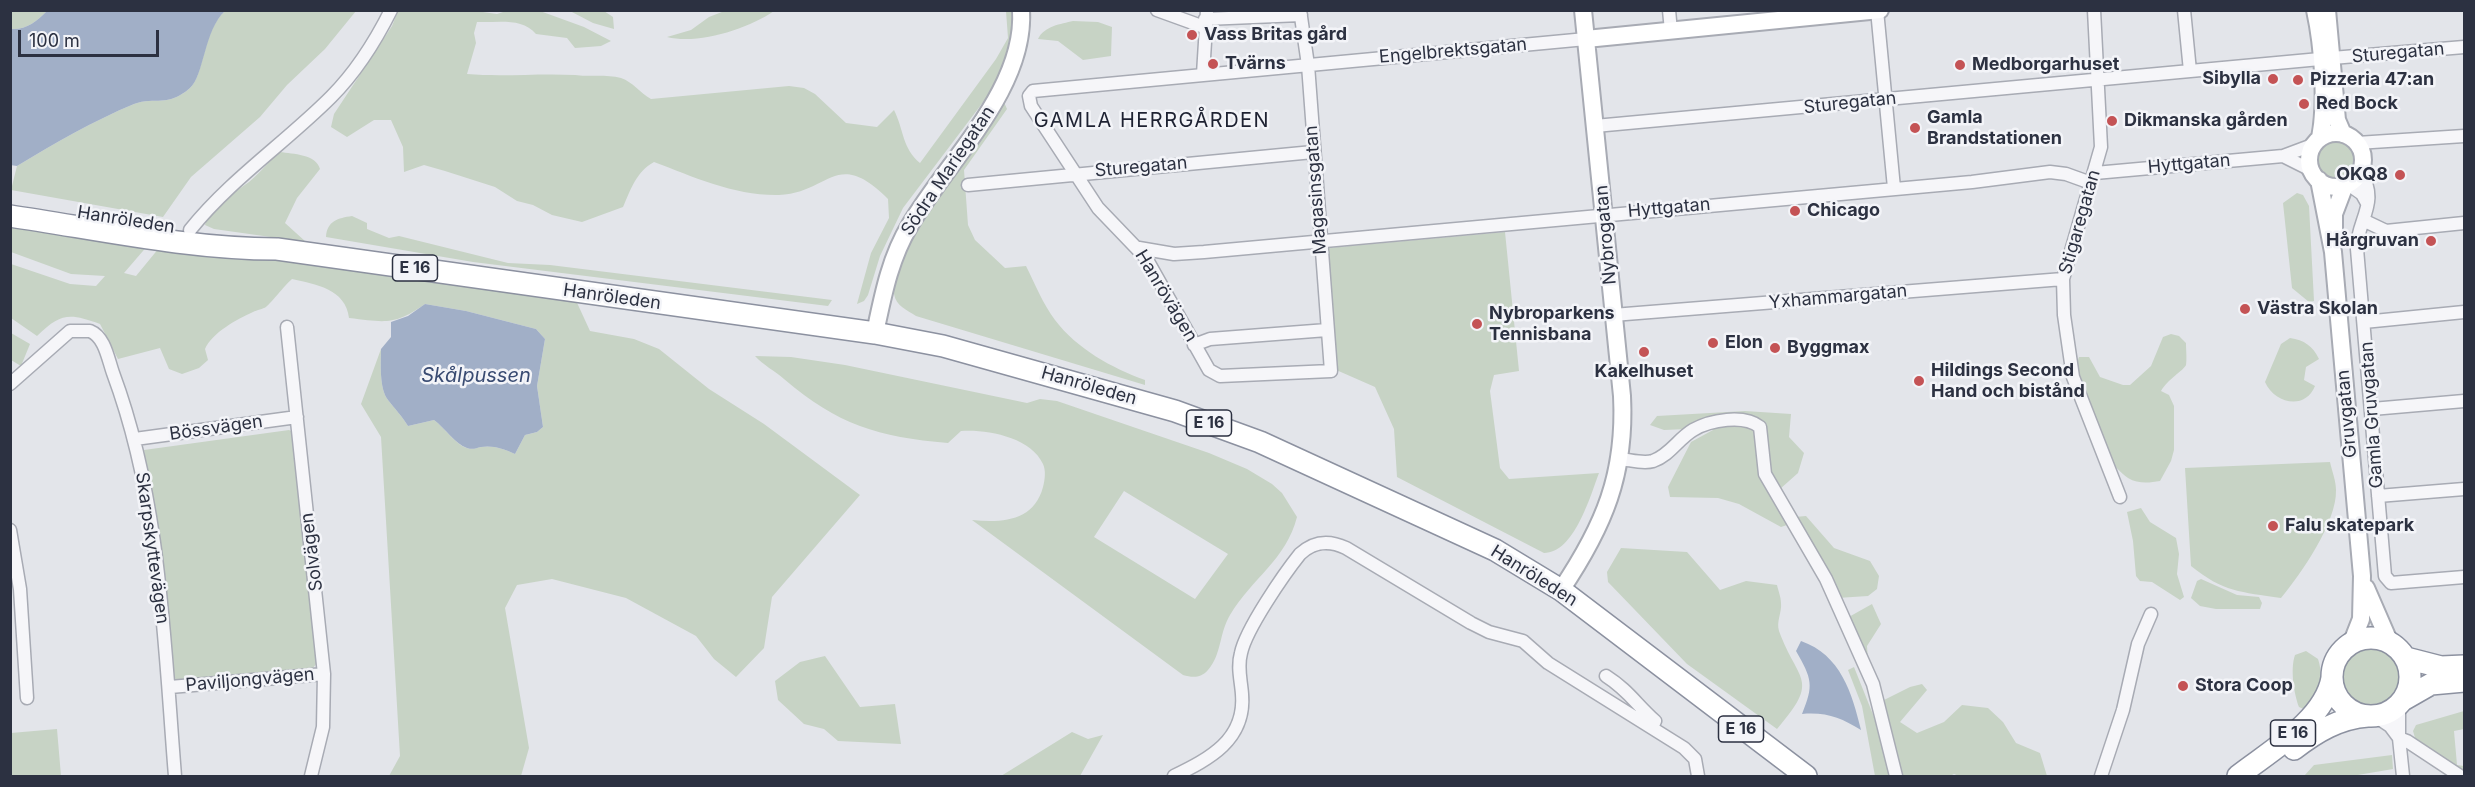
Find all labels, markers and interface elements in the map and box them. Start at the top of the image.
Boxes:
scale bar [21,18,162,56]
place label: Vass Britas gård [1204,24,1347,46]
marker: Vass Britas gård [1185,28,1199,42]
text: 100 m [29,30,80,51]
street label: Engelbrektsgatan [1378,34,1528,68]
street label: Sturegatan [2351,38,2445,68]
place label: Tvärns [1225,53,1286,75]
place label: Medborgarhuset [1972,54,2119,76]
marker: Tvärns [1206,57,1220,71]
marker: Medborgarhuset [1953,58,1967,72]
place label: Sibylla [2202,68,2261,90]
place label: Pizzeria 47:an [2310,69,2434,91]
marker: Sibylla [2266,72,2280,86]
marker: Pizzeria 47:an [2291,73,2305,87]
street label: Sturegatan [1803,87,1897,119]
place label: Red Bock [2316,93,2398,115]
marker: Red Bock [2297,97,2311,111]
street label: Södra Mariegatan [897,102,999,240]
place label: Gamla Brandstationen [1927,107,2062,150]
district label: GAMLA HERRGÅRDEN [1034,109,1270,133]
place label: Dikmanska gården [2124,110,2288,132]
marker: Dikmanska gården [2105,114,2119,128]
marker: Gamla Brandstationen [1908,121,1922,135]
street label: Magasinsgatan [1301,125,1331,255]
street label: Hyttgatan [2147,150,2231,178]
street label: Sturegatan [1094,152,1188,182]
place label: OKQ8 [2336,164,2388,186]
street label: Stigaregatan [2055,167,2105,277]
marker: OKQ8 [2393,168,2407,182]
street label: Nybrogatan [1591,184,1621,286]
street label: Hyttgatan [1627,194,1711,222]
place label: Chicago [1807,200,1880,222]
street label: Hanröleden [76,202,176,238]
marker: Chicago [1788,204,1802,218]
place label: Hårgruvan [2326,230,2419,252]
marker: Hårgruvan [2424,234,2438,248]
street label: Hanrövägen [1130,246,1202,346]
road number: E 16 [392,255,438,281]
street label: Hanröleden [562,279,662,315]
street label: Yxhammargatan [1768,280,1908,314]
place label: Västra Skolan [2257,298,2378,320]
marker: Västra Skolan [2238,302,2252,316]
place label: Nybroparkens Tennisbana [1489,303,1615,346]
marker: Nybroparkens Tennisbana [1470,317,1484,331]
place label: Elon [1725,332,1763,354]
marker: Elon [1706,336,1720,350]
place label: Byggmax [1787,337,1869,359]
marker: Byggmax [1768,341,1782,355]
street label: Gamla Gruvgatan [2356,341,2388,489]
marker: Kakelhuset [1637,345,1651,359]
place label: Hildings Second Hand och bistånd [1931,360,2085,403]
place label: Kakelhuset [1595,361,1693,383]
street label: Hanröleden [1039,362,1139,410]
water label: Skålpussen [421,364,531,388]
street label: Gruvgatan [2332,369,2362,459]
marker: Hildings Second Hand och bistånd [1912,374,1926,388]
road number: E 16 [1186,410,1232,436]
street label: Bössvägen [168,411,264,445]
street label: Skarpskyttevägen [131,471,173,625]
street label: Solvägen [296,511,328,593]
place label: Falu skatepark [2285,515,2414,537]
marker: Falu skatepark [2266,519,2280,533]
street label: Hanröleden [1487,541,1581,611]
street label: Paviljongvägen [185,664,315,696]
place label: Stora Coop [2195,675,2293,697]
marker: Stora Coop [2176,679,2190,693]
road number: E 16 [1718,716,1764,742]
road number: E 16 [2270,720,2316,746]

